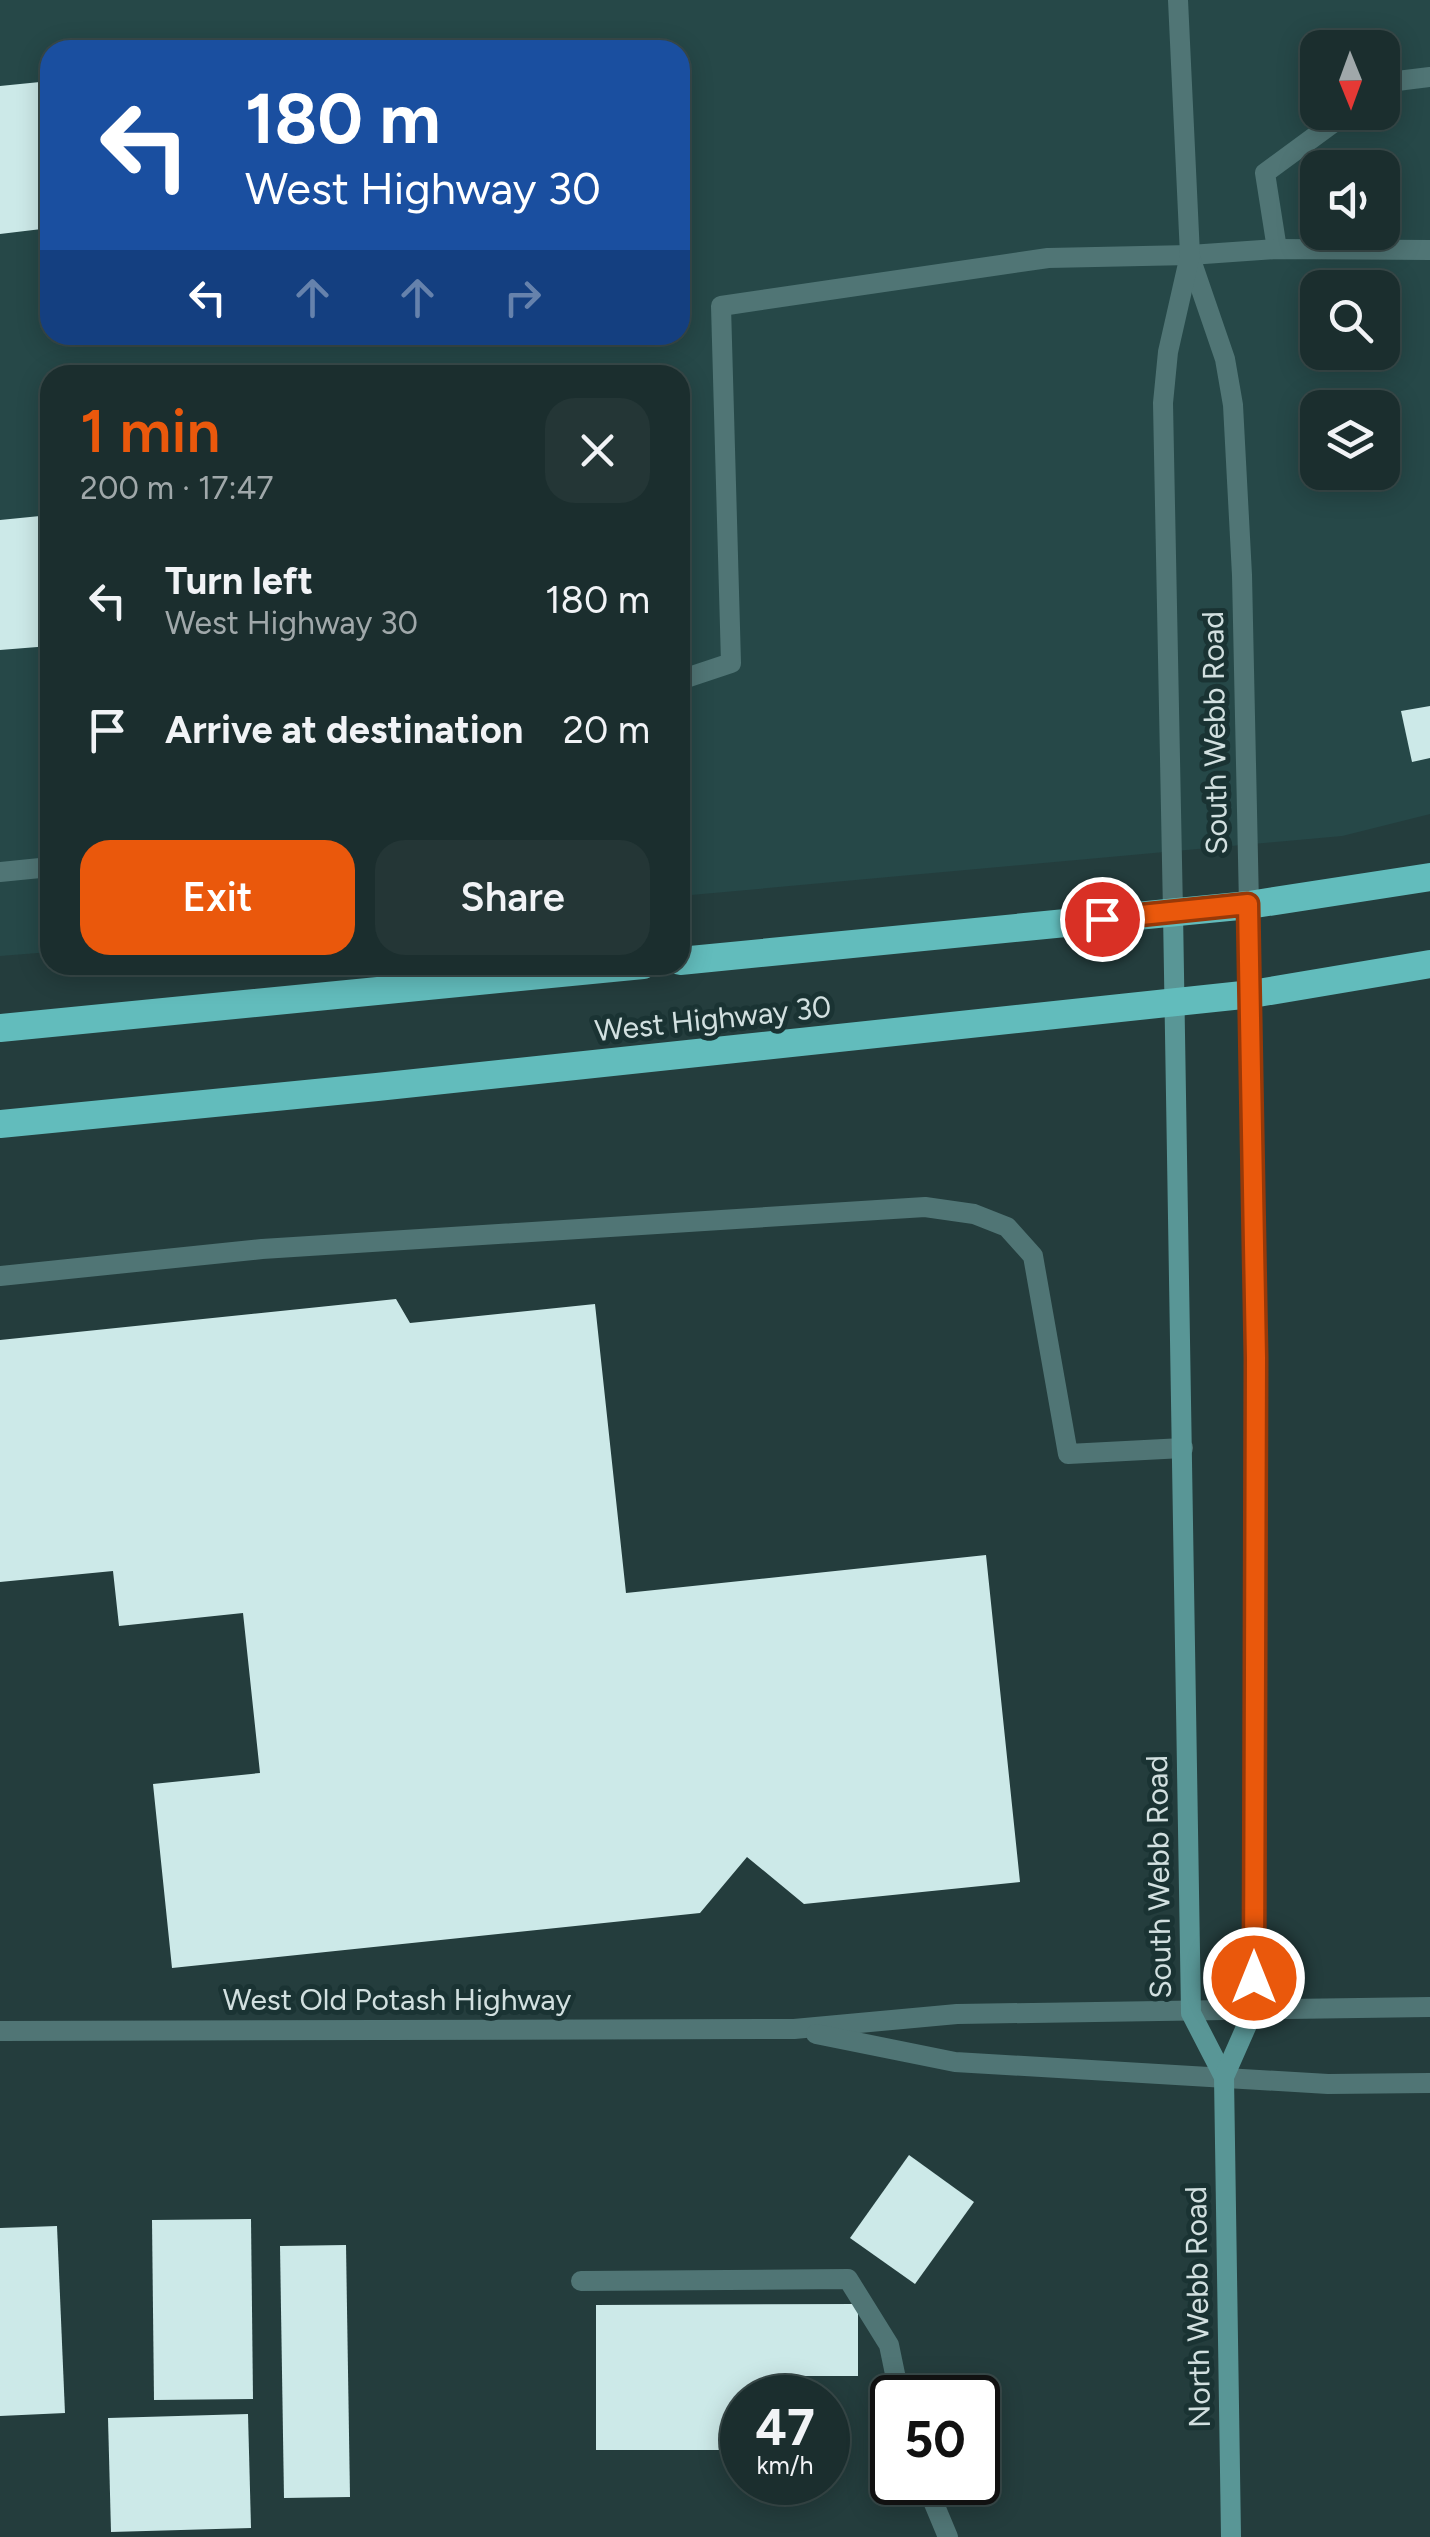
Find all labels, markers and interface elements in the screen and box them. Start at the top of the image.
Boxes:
north arrow [1300,30,1400,130]
map controls [1300,30,1400,490]
text: 180 m [245,76,440,161]
icon: left [80,80,210,210]
button: sound [1300,150,1400,250]
text: West Highway 30 [245,161,601,215]
icon: left [180,270,235,325]
icon: ahead [285,270,340,325]
icon: ahead [390,270,445,325]
icon: right [495,270,550,325]
button: search [1300,270,1400,370]
button: layers [1300,390,1400,490]
text: 1 min [80,395,220,467]
button: close [545,398,650,503]
text: 200 m · 17:47 [80,469,274,507]
text: Turn left [165,558,313,604]
icon: left [80,573,135,628]
text: 180 m [545,577,650,623]
text: West Highway 30 [165,604,418,642]
street label: South Webb Road [1194,611,1235,855]
icon: arrive [80,703,135,758]
text: Arrive at destination [165,707,523,753]
text: 20 m [563,707,650,753]
button: Exit [80,840,355,955]
button: Share [375,840,650,955]
pin [1060,877,1145,962]
icon: arrive [1075,892,1130,947]
street label: West Highway 30 [593,988,833,1049]
street label: South Webb Road [1138,1755,1179,1999]
position arrow [1202,1926,1306,2030]
street label: West Old Potash Highway [223,1981,571,2018]
street label: North Webb Road [1177,2186,1218,2428]
speed limit sign: 50 [870,2375,1000,2505]
text: 47 [755,2397,815,2458]
text: km/h [756,2450,814,2480]

